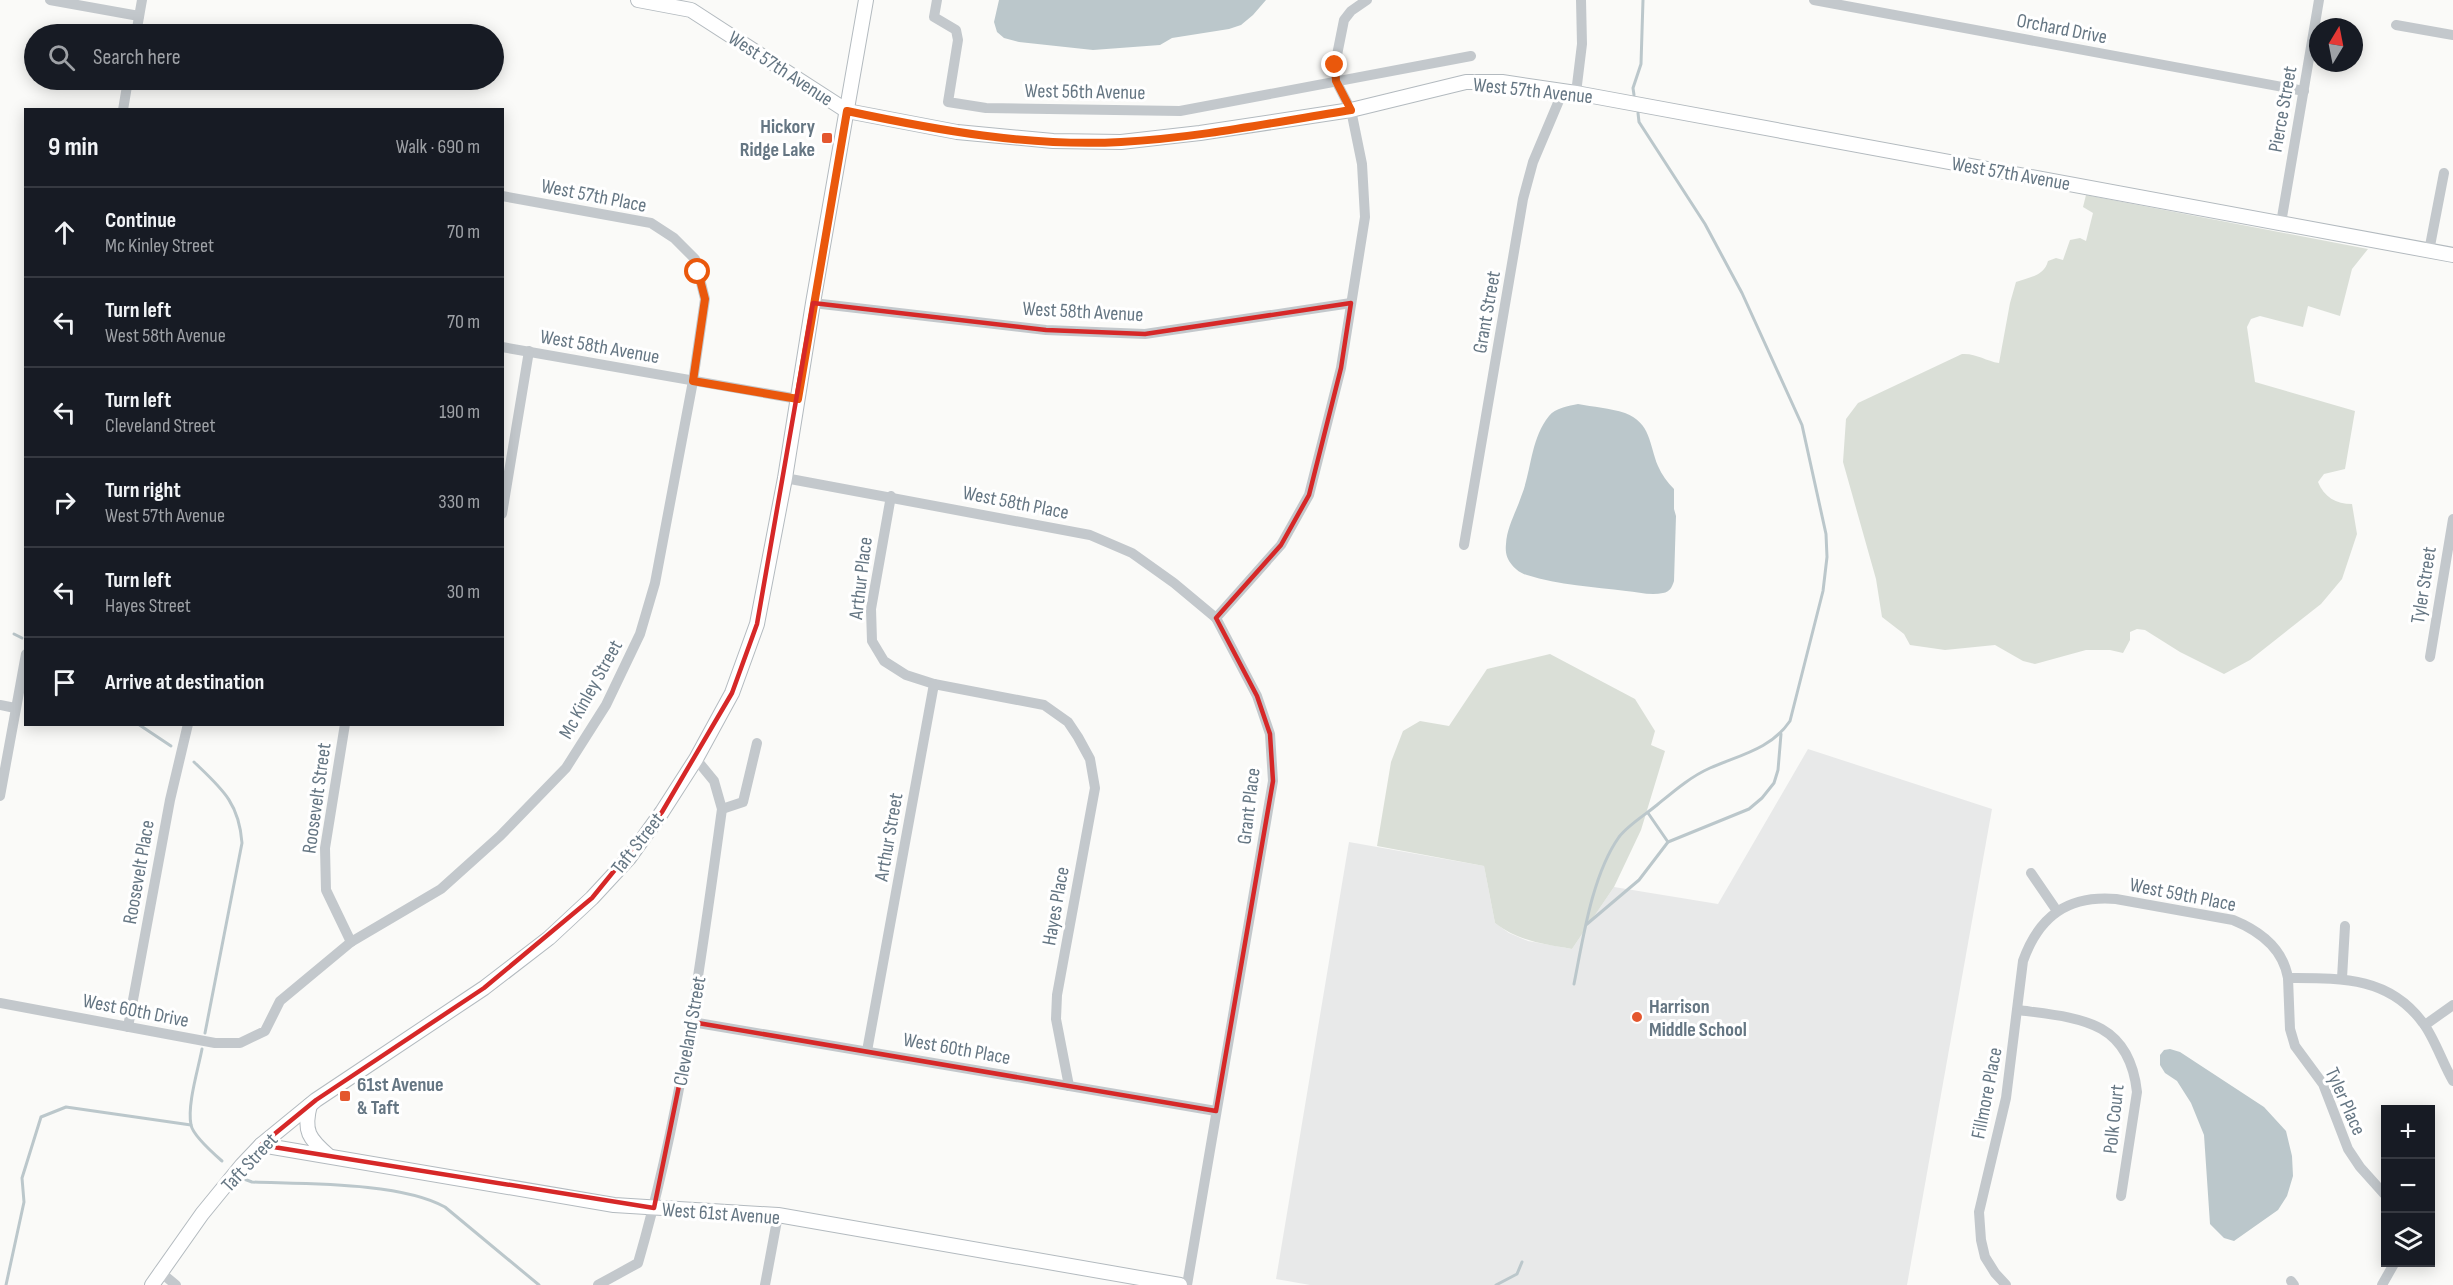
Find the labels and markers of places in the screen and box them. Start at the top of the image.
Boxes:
place label: Hickory Ridge Lake [740,115,816,162]
marker: Hickory Ridge Lake [820,131,834,145]
place label: Harrison Middle School [1649,995,1747,1042]
marker: Harrison Middle School [1630,1010,1644,1024]
place label: 61st Avenue & Taft [357,1073,444,1120]
marker: 61st Avenue & Taft [338,1089,352,1103]

